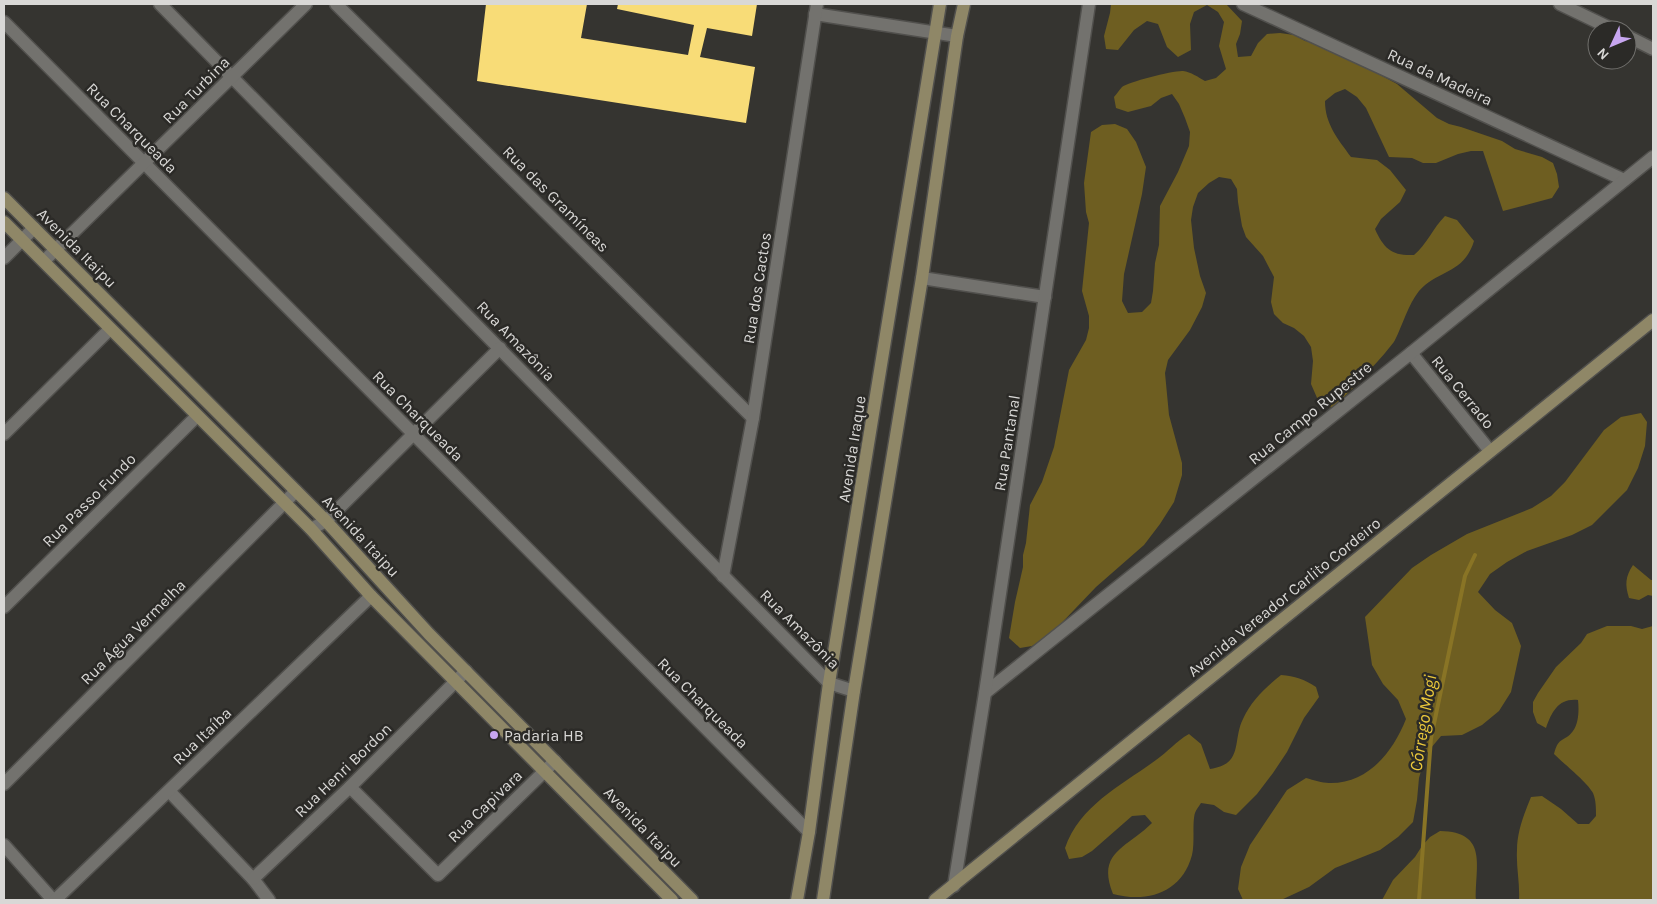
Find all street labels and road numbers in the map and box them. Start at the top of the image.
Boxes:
street label: Rua da Madeira [1385,44,1495,110]
street label: Rua Turbina [158,52,234,128]
street label: Rua Charqueada [83,79,181,177]
street label: Rua das Gramíneas [499,142,613,256]
street label: Avenida Itaipu [33,204,121,292]
street label: Rua dos Cactos [739,231,775,345]
street label: Rua Amazônia [473,297,559,385]
street label: Rua Cerrado [1428,352,1498,432]
street label: Rua Campo Rupestre [1245,357,1375,469]
street label: Rua Charqueada [369,367,467,465]
street label: Avenida Iraque [834,394,870,504]
street label: Rua Pantanal [990,394,1024,492]
street label: Rua Passo Fundo [38,449,140,551]
street label: Avenida Itaipu [318,491,404,581]
street label: Avenida Vereador Carlito Cordeiro [1184,513,1384,681]
street label: Rua Água Vermelha [76,575,190,689]
street label: Rua Amazônia [756,585,844,673]
street label: Rua Charqueada [654,654,752,752]
street label: Rua Itaíba [169,703,235,769]
street label: Rua Henri Bordon [291,719,395,821]
street label: Rua Capivara [444,766,526,846]
street label: Avenida Itaipu [600,783,686,871]

